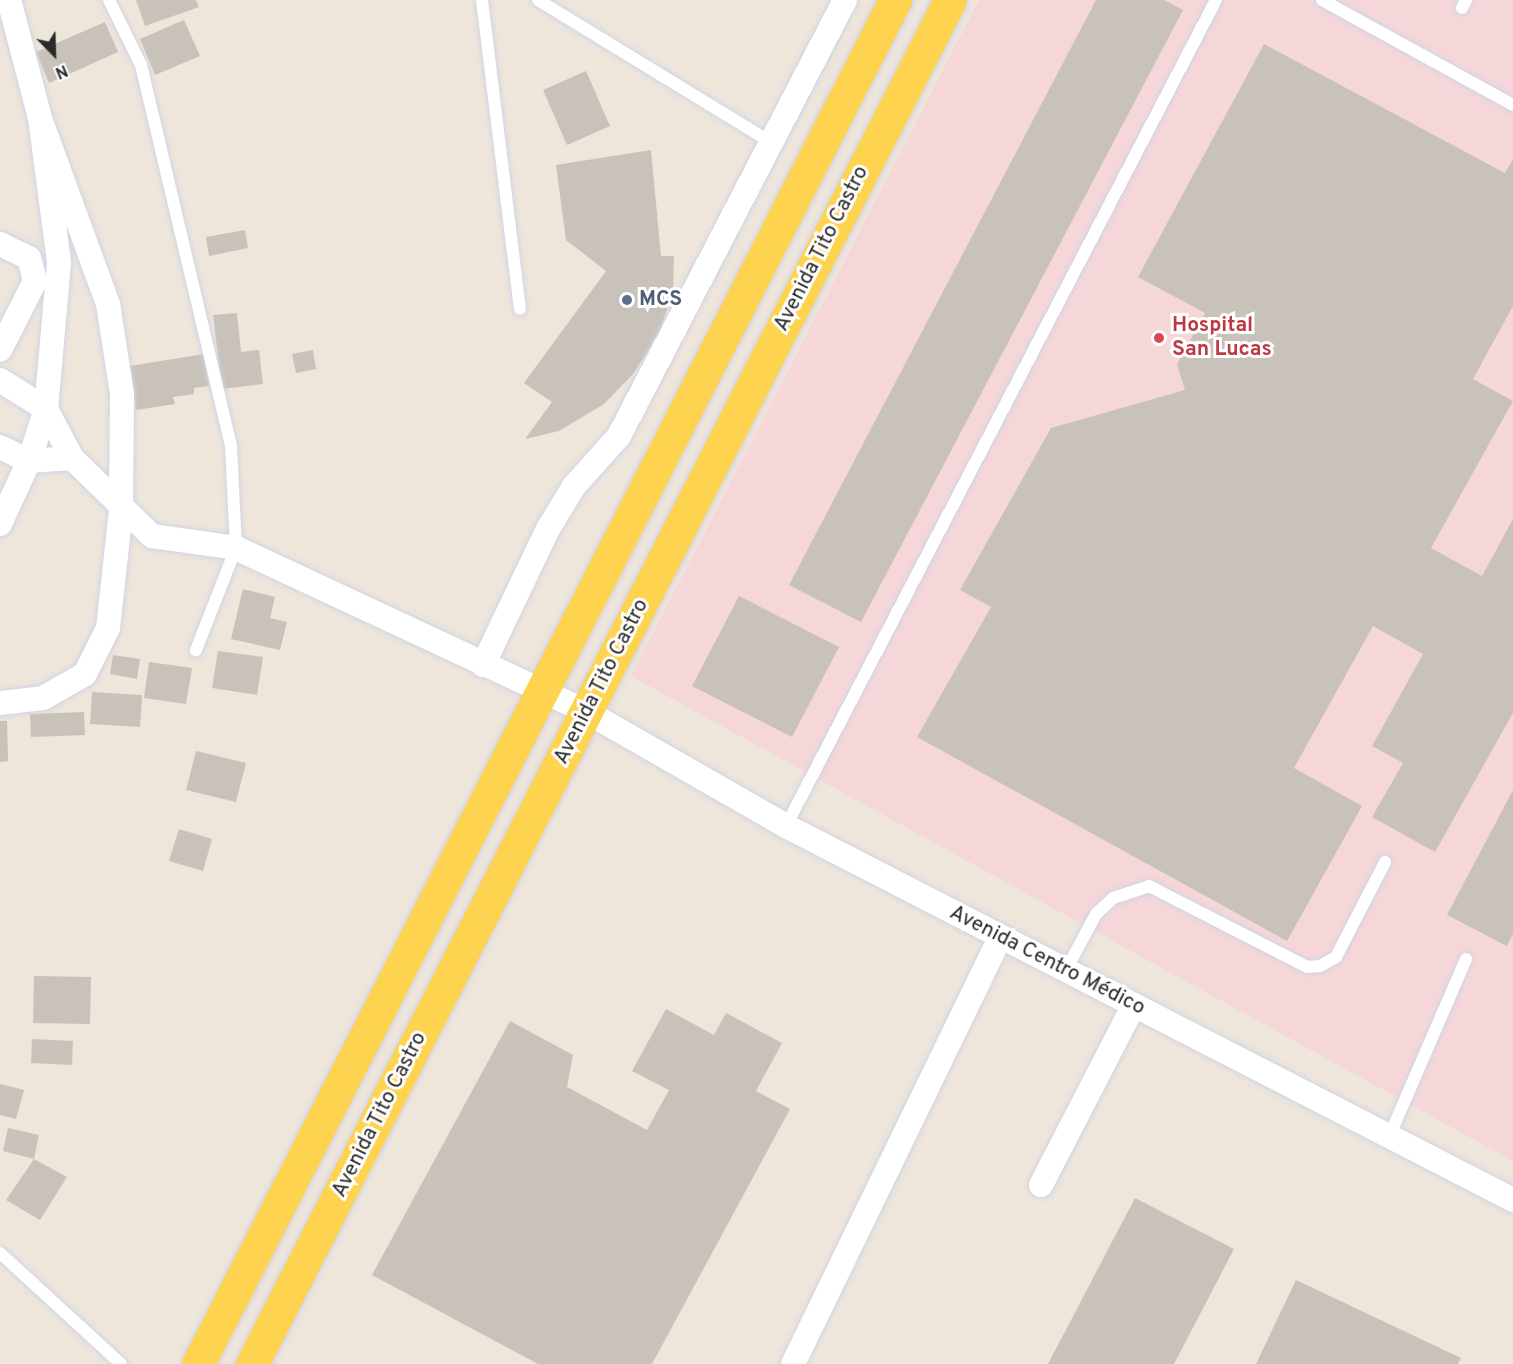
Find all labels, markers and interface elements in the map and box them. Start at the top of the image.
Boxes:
north arrow [24,24,84,84]
text: N [52,59,70,82]
street label: Avenida Tito Castro [769,162,875,336]
place label: MCS [639,287,682,313]
marker: MCS [620,293,634,307]
place label: Hospital San Lucas [1172,313,1272,363]
marker: Hospital San Lucas [1150,329,1168,347]
street label: Avenida Tito Castro [549,595,655,769]
street label: Avenida Centro Médico [945,901,1149,1021]
street label: Avenida Tito Castro [327,1028,433,1202]

